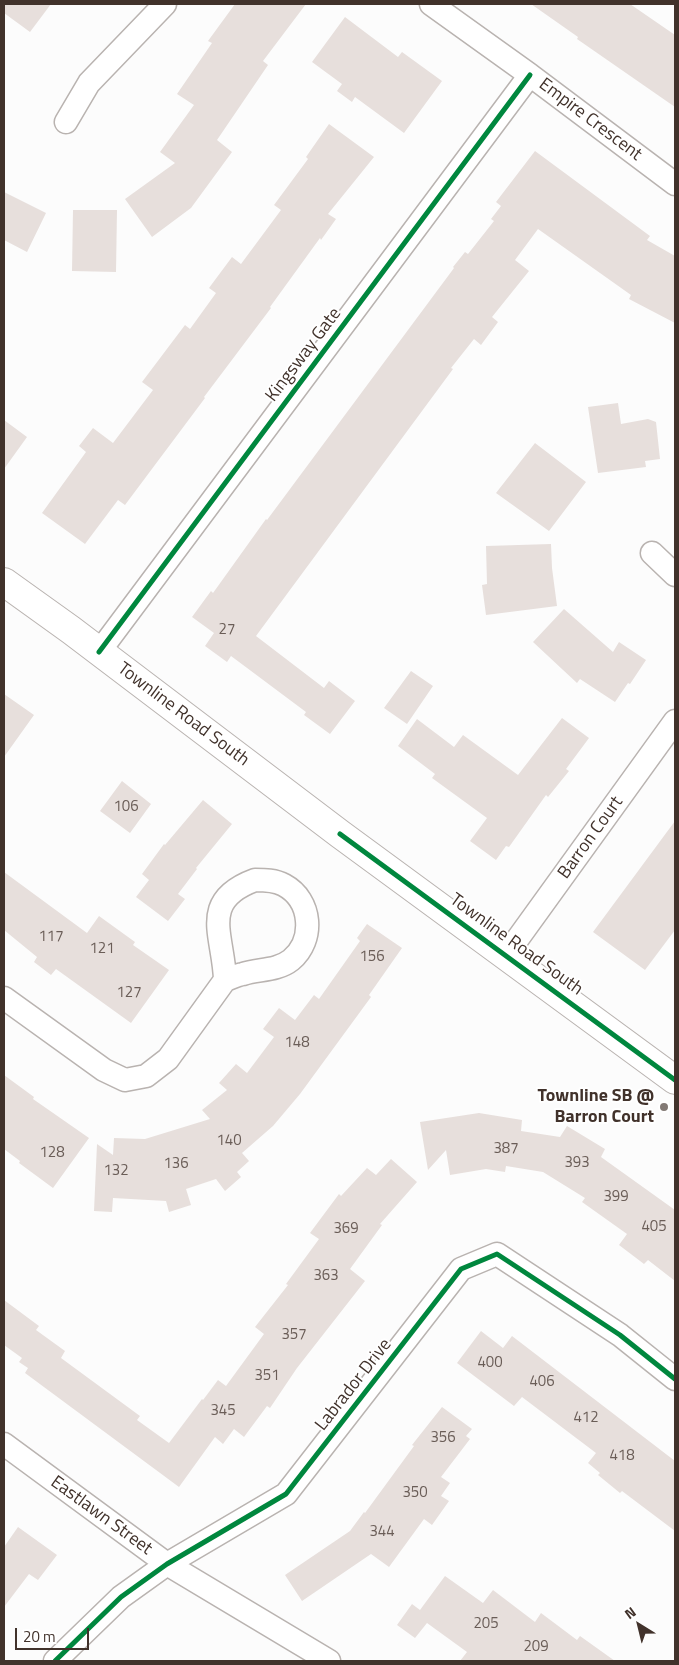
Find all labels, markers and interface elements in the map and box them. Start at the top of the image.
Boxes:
street label: Empire Crescent [534,74,646,166]
street label: Kingsway Gate [262,304,346,406]
house number: 27 [219,621,235,639]
street label: Townline Road South [113,658,253,772]
street label: Barron Court [554,793,628,883]
house number: 106 [113,798,139,816]
street label: Townline Road South [445,889,587,1001]
house number: 117 [38,928,64,946]
house number: 121 [89,940,115,958]
house number: 156 [359,948,385,966]
house number: 127 [116,984,142,1002]
house number: 148 [284,1034,310,1052]
place label: Townline SB @ Barron Court [538,1086,654,1128]
marker: Townline SB @ Barron Court [658,1101,670,1113]
house number: 140 [216,1132,242,1150]
house number: 387 [493,1140,519,1158]
house number: 128 [39,1144,65,1162]
house number: 393 [564,1154,590,1172]
house number: 136 [163,1155,189,1173]
house number: 132 [103,1162,129,1180]
house number: 399 [603,1188,629,1206]
house number: 405 [641,1218,667,1236]
house number: 369 [333,1220,359,1238]
house number: 363 [313,1267,339,1285]
house number: 357 [281,1326,307,1344]
street label: Labrador Drive [311,1335,397,1435]
house number: 400 [477,1354,503,1372]
house number: 351 [254,1367,280,1385]
house number: 406 [529,1373,555,1391]
house number: 345 [210,1402,236,1420]
house number: 412 [573,1409,599,1427]
house number: 356 [430,1429,456,1447]
house number: 418 [609,1447,635,1465]
street label: Eastlawn Street [46,1472,156,1560]
house number: 350 [402,1484,428,1502]
house number: 344 [369,1523,395,1541]
north arrow [614,1600,664,1650]
text: N [620,1601,640,1624]
house number: 205 [473,1615,499,1633]
scale bar [18,1618,91,1650]
text: 20 m [23,1625,56,1648]
house number: 209 [523,1638,549,1656]

